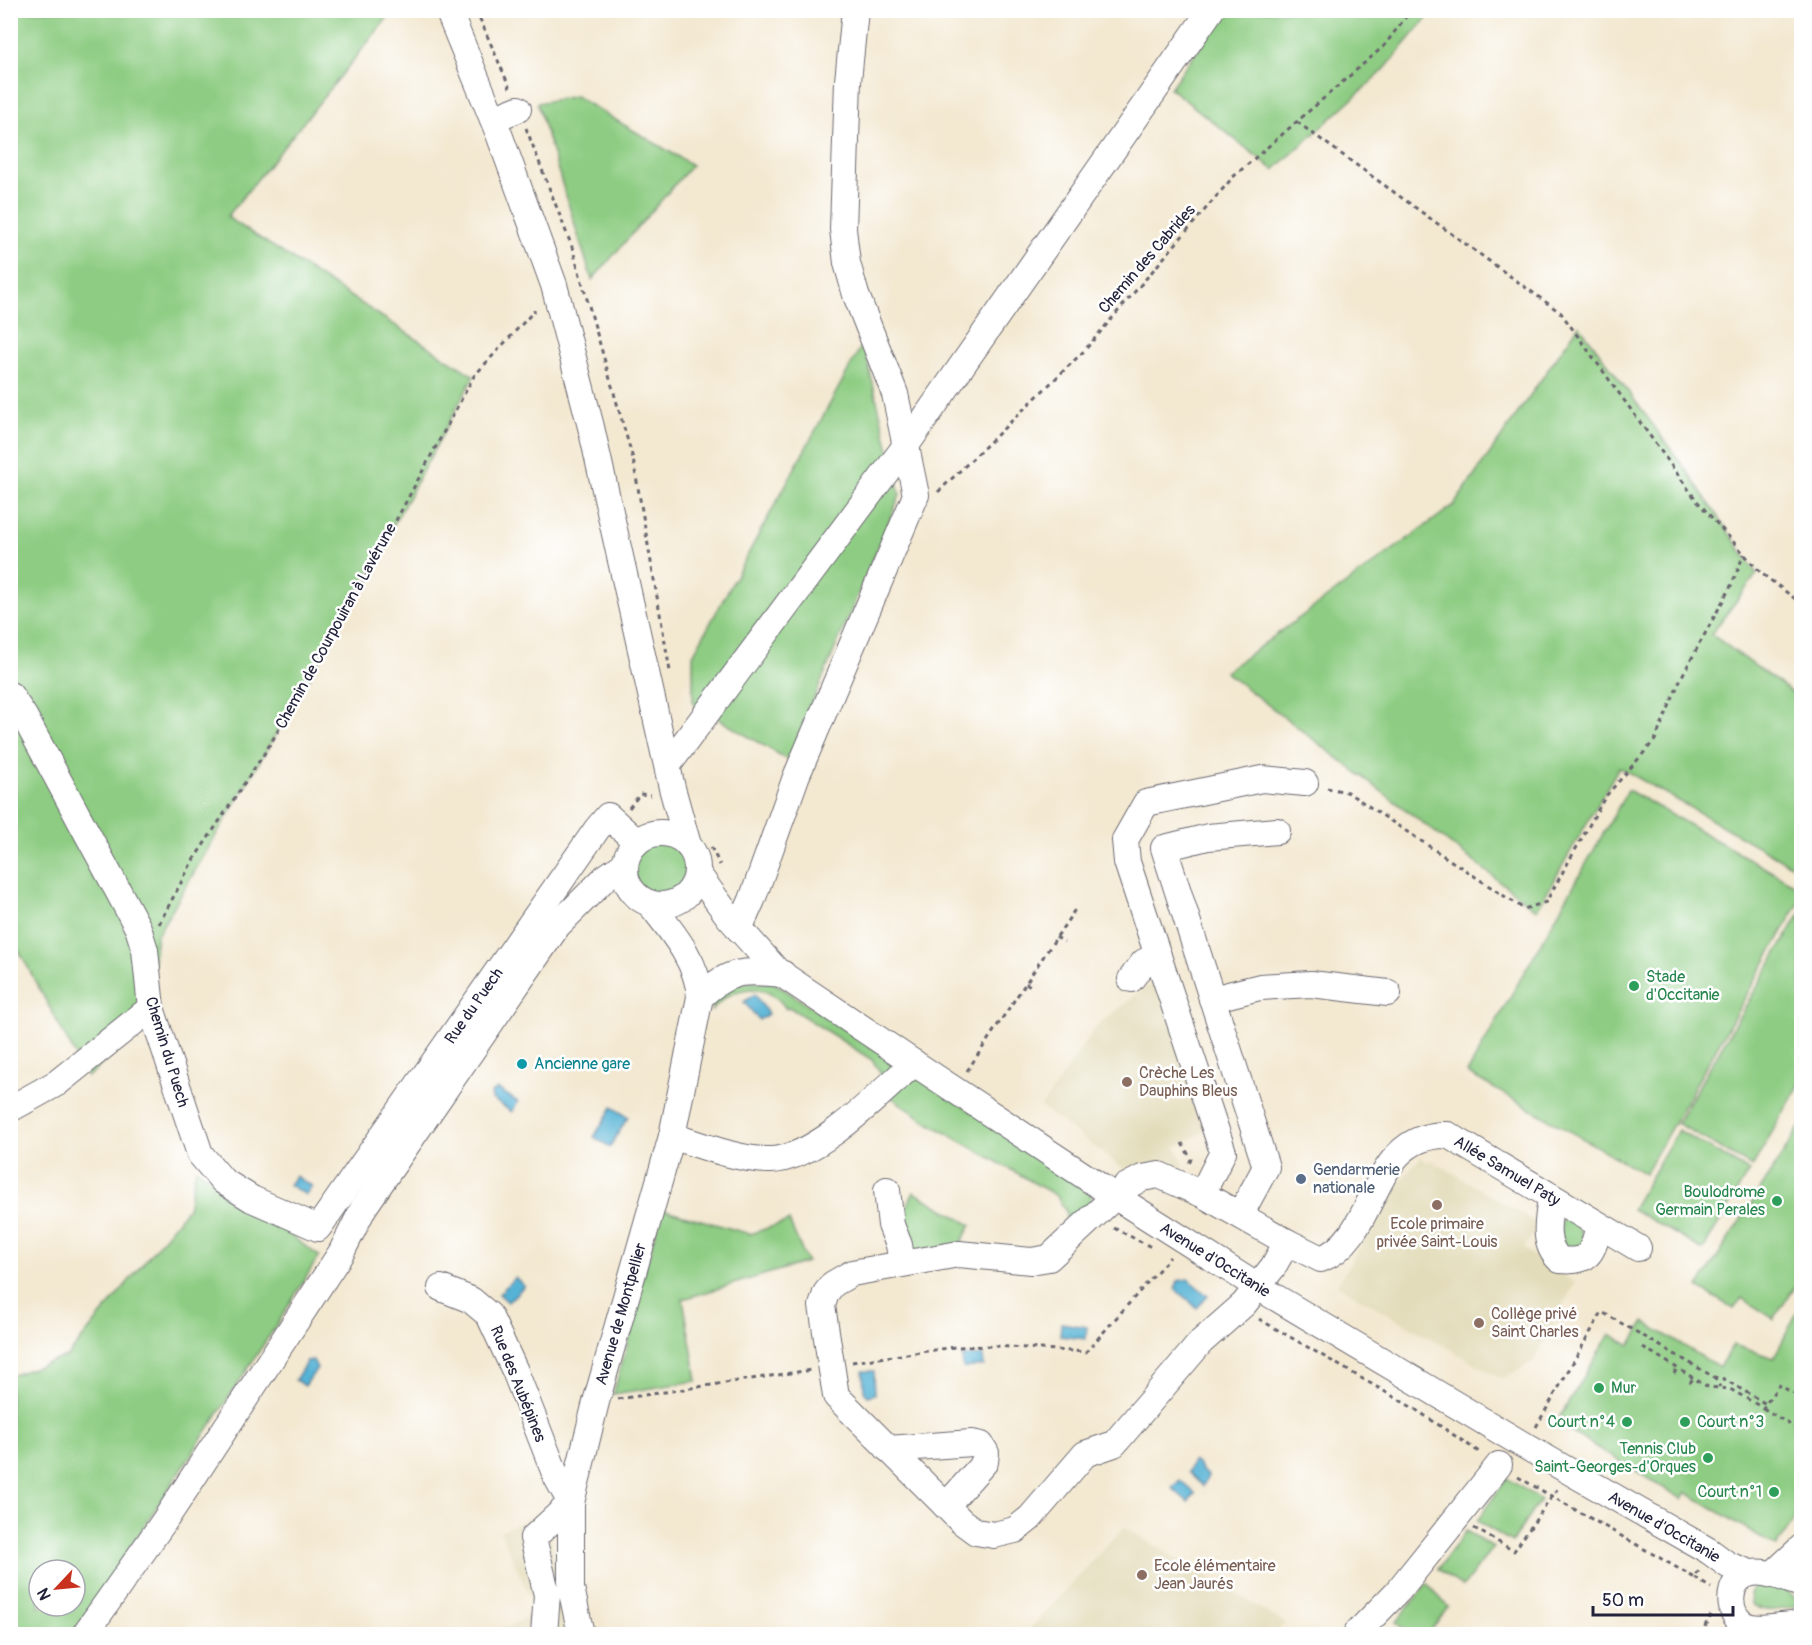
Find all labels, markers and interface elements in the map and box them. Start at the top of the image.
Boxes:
street label: Chemin des Cabrides [1094,200,1200,318]
street label: Chemin de Courpouiran à Lavérune [271,520,401,732]
street label: Rue du Puech [440,964,508,1048]
place label: Stade d'Occitanie [1646,967,1720,1005]
marker: Stade d'Occitanie [1627,979,1641,993]
street label: Chemin du Puech [141,994,193,1110]
place label: Ancienne gare [534,1054,630,1074]
marker: Ancienne gare [515,1057,529,1071]
place label: Crèche Les Dauphins Bleus [1139,1063,1237,1101]
marker: Crèche Les Dauphins Bleus [1120,1075,1134,1089]
street label: Allée Samuel Paty [1450,1131,1564,1211]
place label: Gendarmerie nationale [1313,1160,1400,1198]
marker: Gendarmerie nationale [1294,1172,1308,1186]
place label: Boulodrome Germain Perales [1655,1182,1765,1220]
marker: Boulodrome Germain Perales [1770,1194,1784,1208]
marker: Ecole primaire privée Saint-Louis [1430,1198,1444,1212]
place label: Ecole primaire privée Saint-Louis [1377,1214,1497,1252]
street label: Avenue d'Occitanie [1156,1218,1274,1302]
street label: Avenue de Montpellier [591,1240,651,1387]
place label: Collège privé Saint Charles [1491,1304,1579,1342]
marker: Collège privé Saint Charles [1472,1316,1486,1330]
street label: Rue des Aubépines [486,1323,550,1445]
place label: Mur [1611,1378,1637,1398]
marker: Mur [1592,1381,1606,1395]
place label: Court n°4 [1548,1412,1615,1432]
place label: Court n°3 [1697,1412,1764,1432]
marker: Court n°4 [1620,1415,1634,1429]
marker: Court n°3 [1678,1415,1692,1429]
place label: Tennis Club Saint-Georges-d'Orques [1534,1439,1696,1477]
marker: Tennis Club Saint-Georges-d'Orques [1701,1451,1715,1465]
place label: Court n°1 [1698,1482,1762,1502]
marker: Court n°1 [1767,1485,1781,1499]
street label: Avenue d'Occitanie [1604,1487,1724,1567]
place label: Ecole élémentaire Jean Jaurés [1154,1556,1276,1594]
north arrow [27,1558,87,1618]
marker: Ecole élémentaire Jean Jaurés [1135,1568,1149,1582]
scale bar [1593,1579,1732,1617]
text: N [33,1585,56,1603]
text: 50 m [1602,1589,1644,1612]

